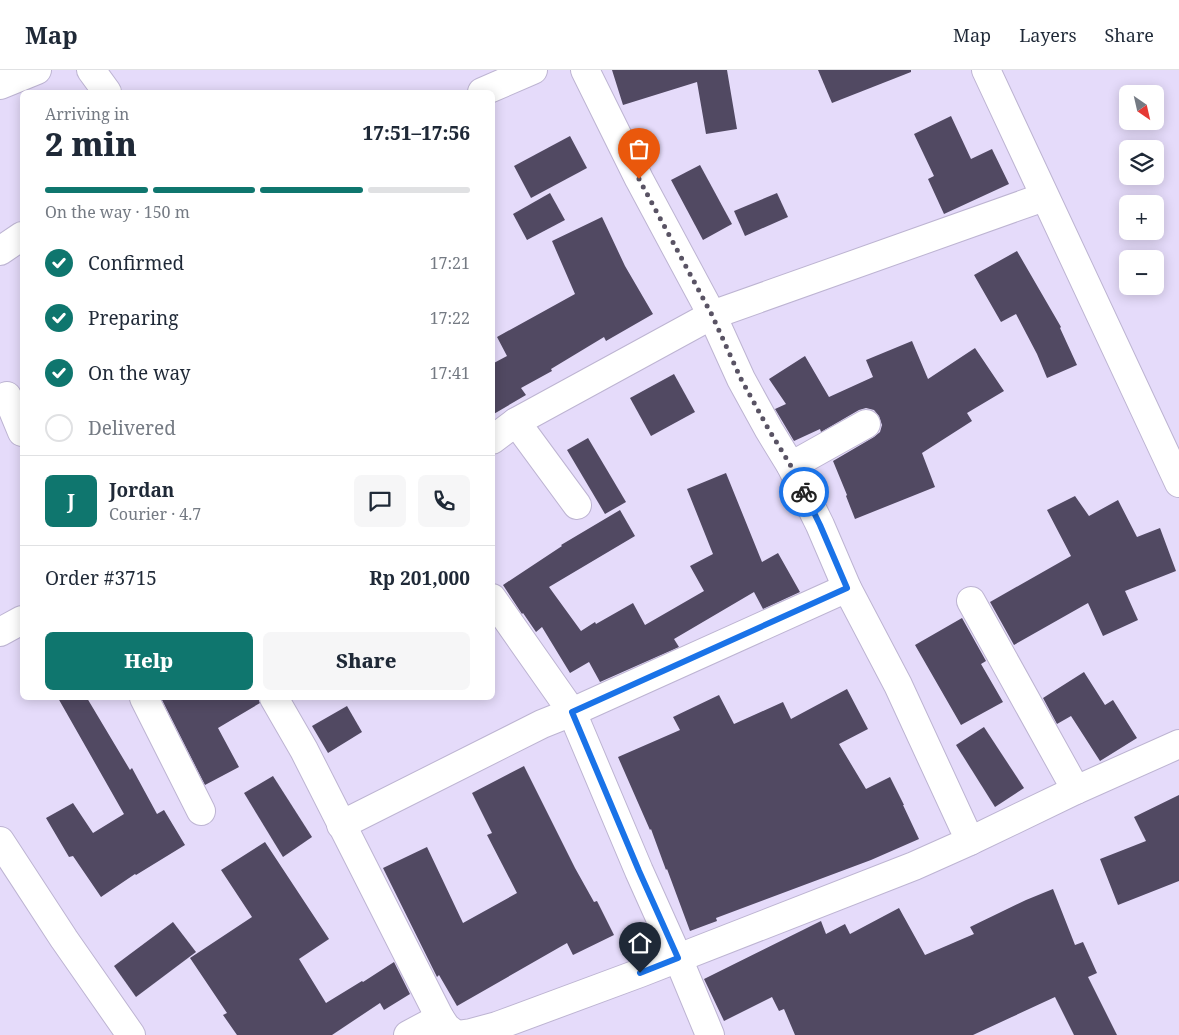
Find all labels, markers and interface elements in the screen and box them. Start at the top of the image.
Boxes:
text: Map [25,18,78,51]
text: Map [953,23,991,47]
text: Layers [1019,23,1077,47]
text: Share [1105,23,1154,47]
north arrow [1119,85,1164,130]
map controls [1119,85,1164,295]
text: Arriving in [45,103,129,125]
text: 17:51–17:56 [362,120,470,146]
text: 2 min [45,122,137,165]
pin [618,128,660,179]
icon: bag [625,135,653,163]
button: layers [1119,140,1164,185]
button: + [1119,195,1164,240]
text: On the way · 150 m [45,201,190,223]
icon: check [45,249,73,277]
text: Confirmed [88,250,184,276]
button: − [1119,250,1164,295]
text: 17:21 [430,252,470,274]
icon: check [45,304,73,332]
text: Preparing [88,305,178,331]
text: 17:22 [430,307,470,329]
icon: check [45,359,73,387]
text: On the way [88,360,191,386]
text: 17:41 [430,362,470,384]
text: Delivered [88,415,176,441]
courier [779,467,829,517]
button: chat [354,475,406,527]
button: phone [418,475,470,527]
text: Jordan [109,477,175,503]
icon: bike [790,478,818,506]
text: J [67,488,75,514]
text: Courier · 4.7 [109,503,201,525]
text: Order #3715 [45,565,157,591]
text: Rp 201,000 [369,565,470,591]
button: Help [45,632,253,690]
button: Share [263,632,470,690]
pin [619,922,661,973]
icon: home [626,929,654,957]

